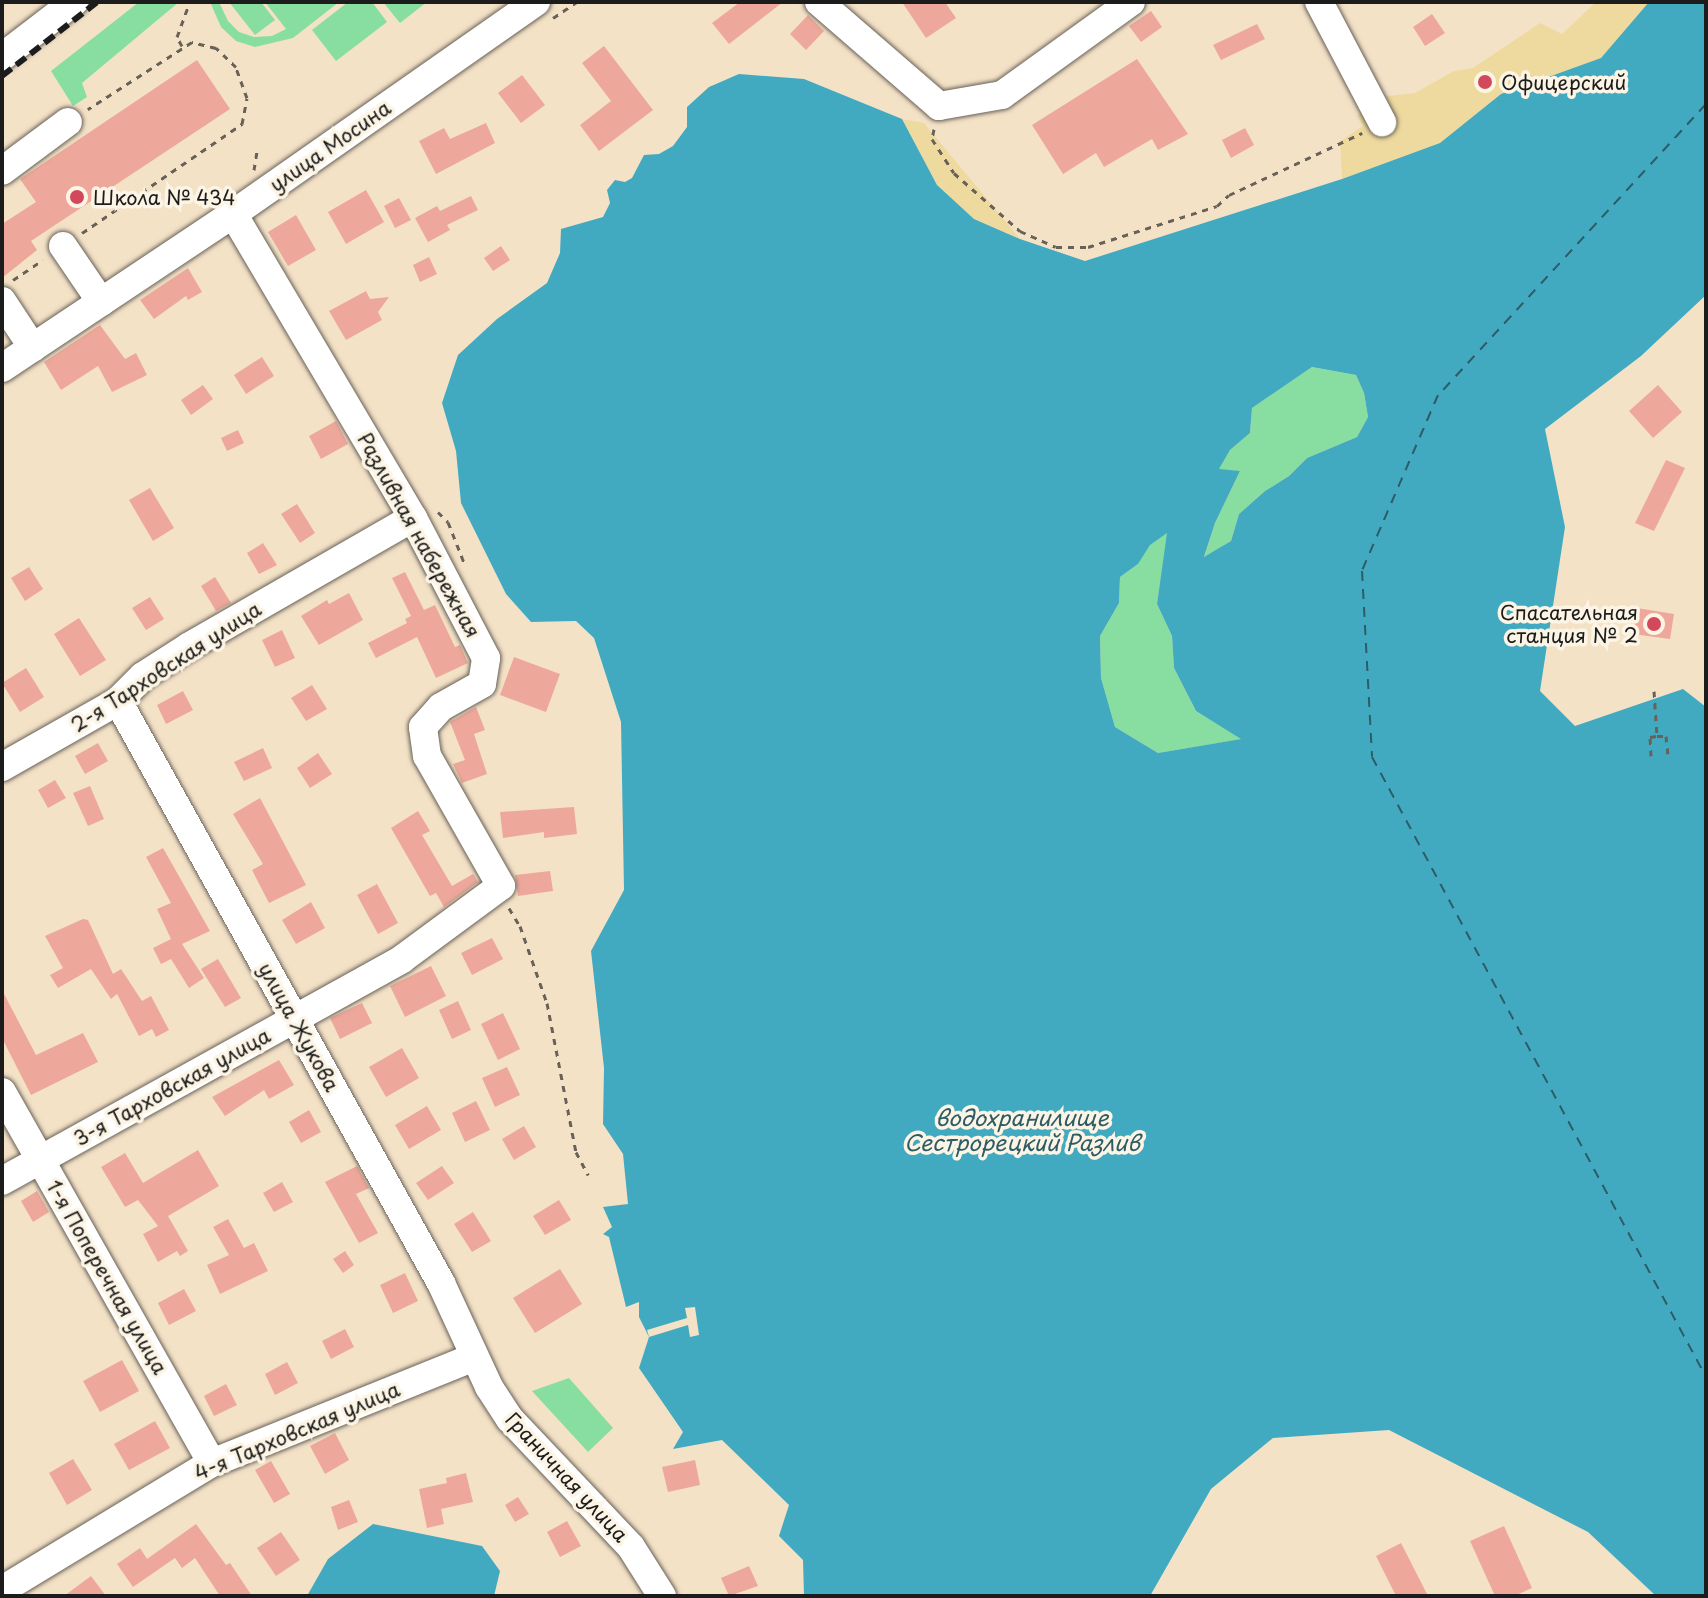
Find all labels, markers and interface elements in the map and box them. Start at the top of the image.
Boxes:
place label: Офицерский [1501,70,1626,94]
marker: Офицерский [1476,73,1494,91]
street label: улица Мосина [264,95,396,197]
place label: Школа № 434 [93,185,237,209]
marker: Школа № 434 [68,188,86,206]
street label: Разливная набережная [353,428,485,642]
street label: 2-я Тарховская улица [66,596,266,738]
place label: Спасательная станция № 2 [1500,600,1638,647]
marker: Спасательная станция № 2 [1645,615,1663,633]
street label: улица Жукова [254,958,344,1096]
street label: 3-я Тарховская улица [69,1023,275,1151]
water label: водохранилище Сестрорецкий Разлив [903,1103,1141,1154]
street label: 1-я Поперечная улица [41,1175,173,1379]
street label: 4-я Тарховская улица [190,1377,404,1485]
street label: Граничная улица [500,1407,634,1547]

